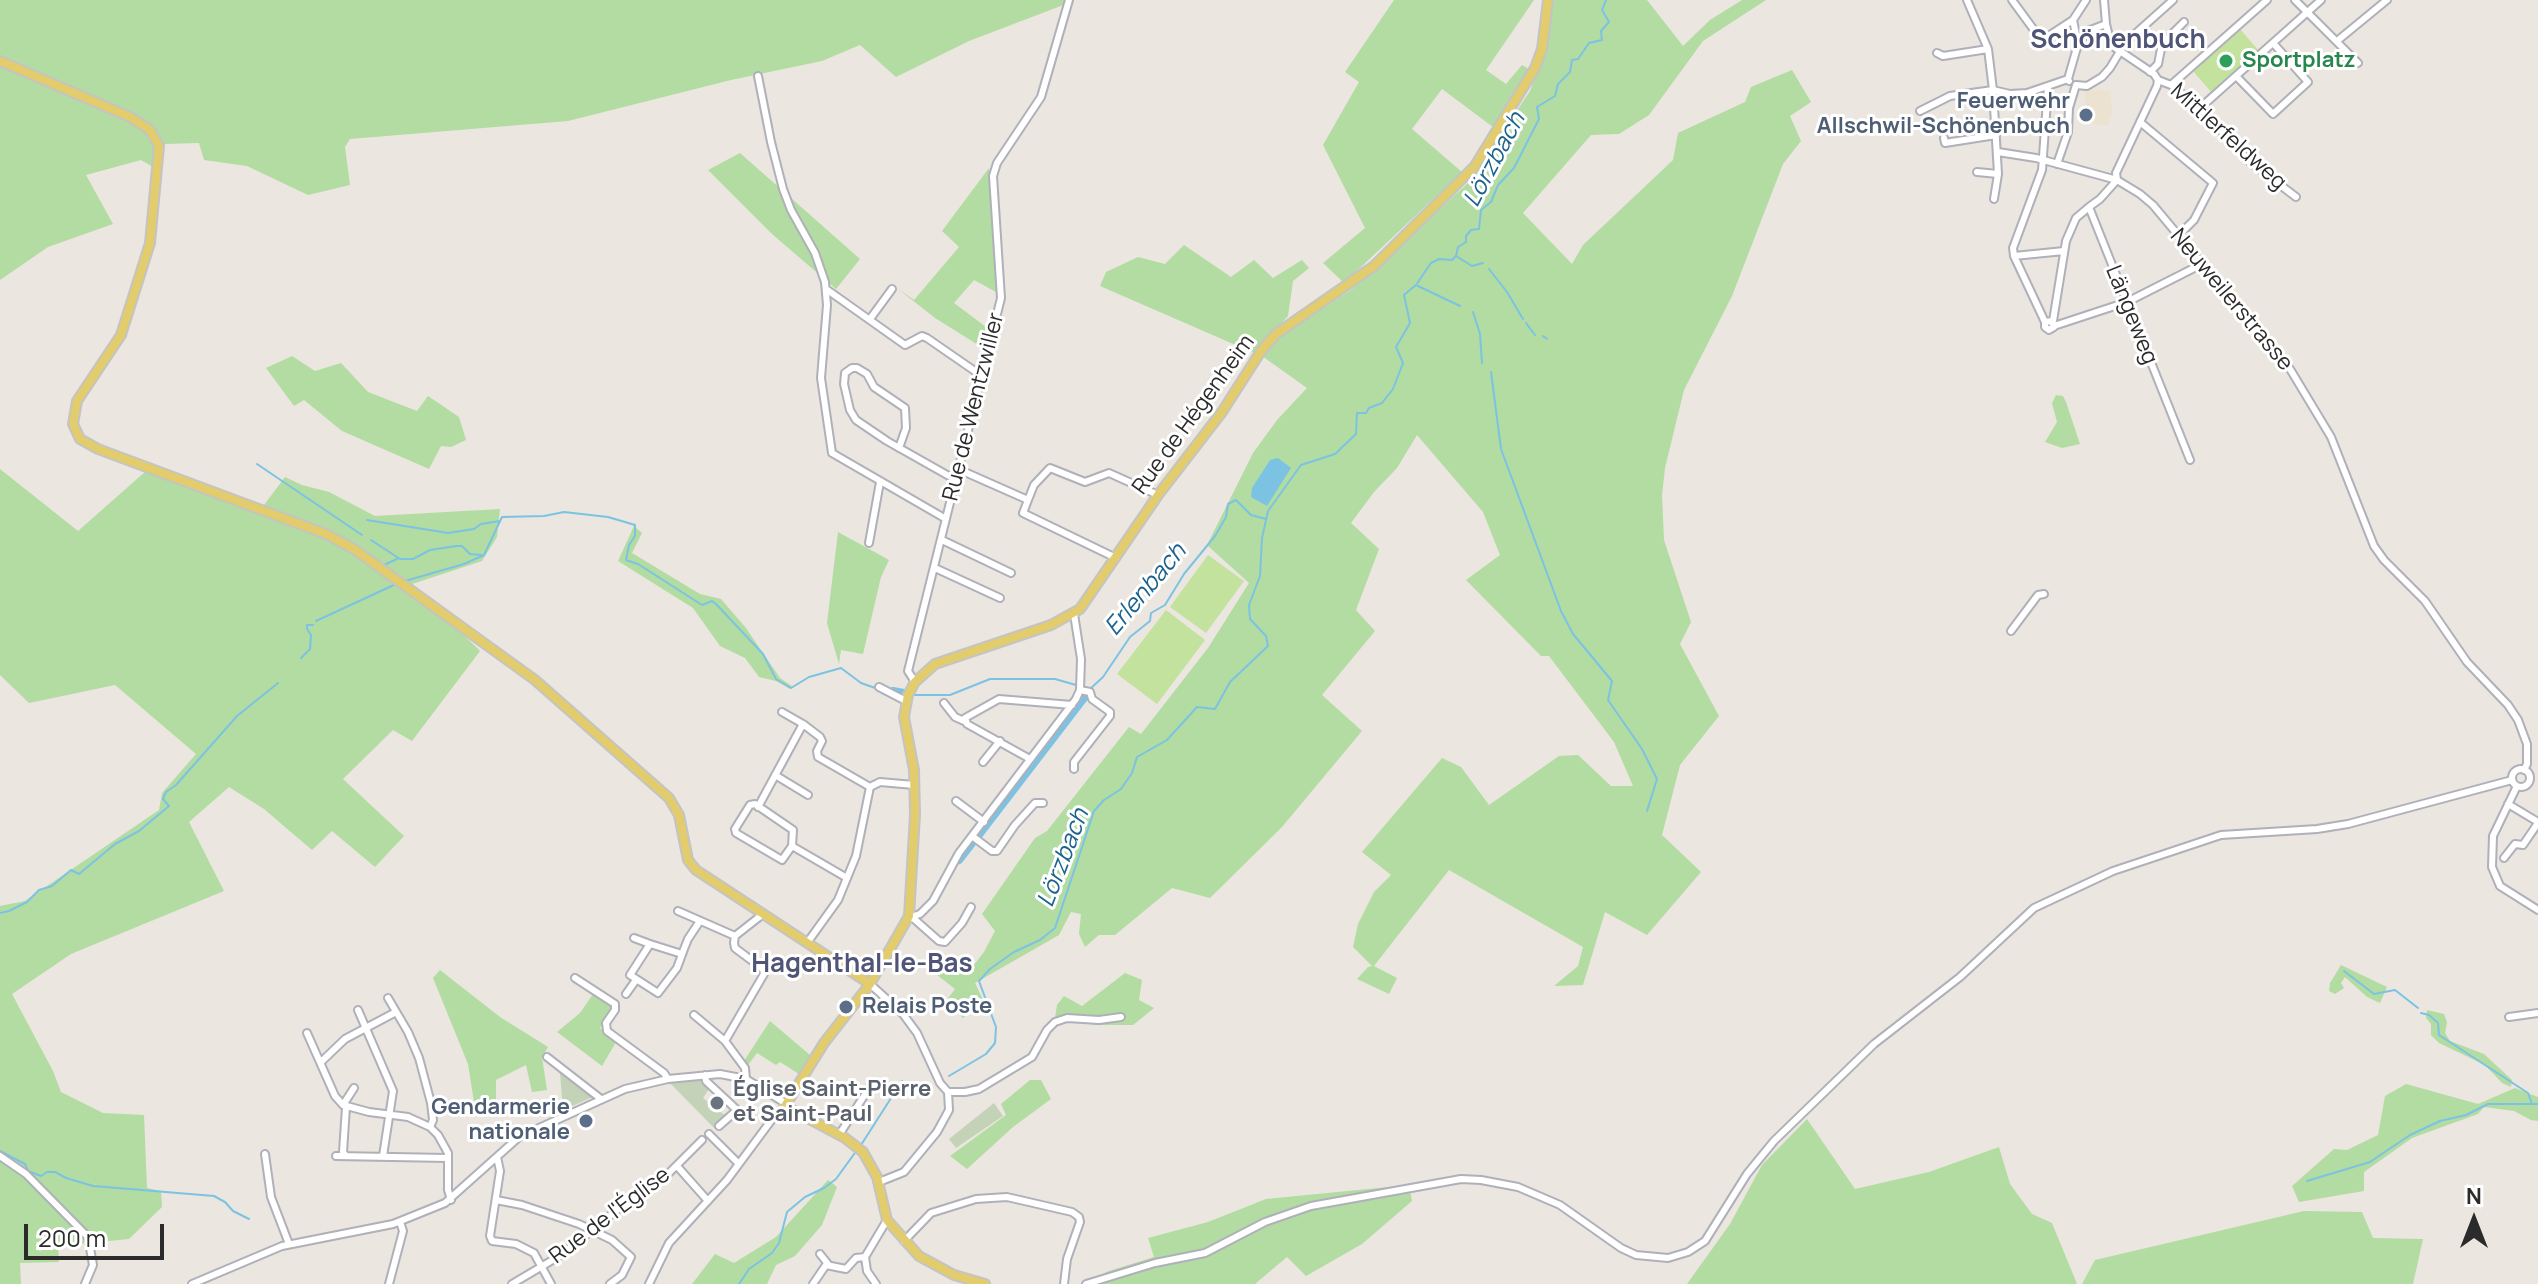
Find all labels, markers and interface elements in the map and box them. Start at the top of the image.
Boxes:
district label: Schönenbuch [2030,25,2206,57]
place label: Sportplatz [2242,48,2356,74]
marker: Sportplatz [2217,52,2235,70]
street label: Mittlerfeldweg [2165,78,2291,196]
place label: Feuerwehr Allschwil-Schönenbuch [1817,89,2070,140]
marker: Feuerwehr Allschwil-Schönenbuch [2077,106,2095,124]
water label: Lörzbach [1458,108,1532,212]
street label: Neuweilerstrasse [2164,224,2298,376]
street label: Längeweg [2099,262,2163,368]
street label: Rue de Wentzwiller [938,310,1010,504]
street label: Rue de Hégenheim [1127,330,1261,500]
water label: Erlenbach [1099,538,1193,642]
water label: Lörzbach [1032,805,1096,911]
district label: Hagenthal-le-Bas [751,949,973,981]
place label: Relais Poste [862,994,992,1020]
marker: Relais Poste [837,998,855,1016]
place label: Église Saint-Pierre et Saint-Paul [733,1077,931,1128]
marker: Église Saint-Pierre et Saint-Paul [708,1094,726,1112]
place label: Gendarmerie nationale [431,1095,570,1146]
marker: Gendarmerie nationale [577,1112,595,1130]
street label: Rue de l'Église [545,1162,675,1270]
north arrow [2434,1180,2514,1260]
text: N [2466,1181,2482,1211]
scale bar [28,1208,168,1258]
text: 200 m [38,1221,106,1254]

